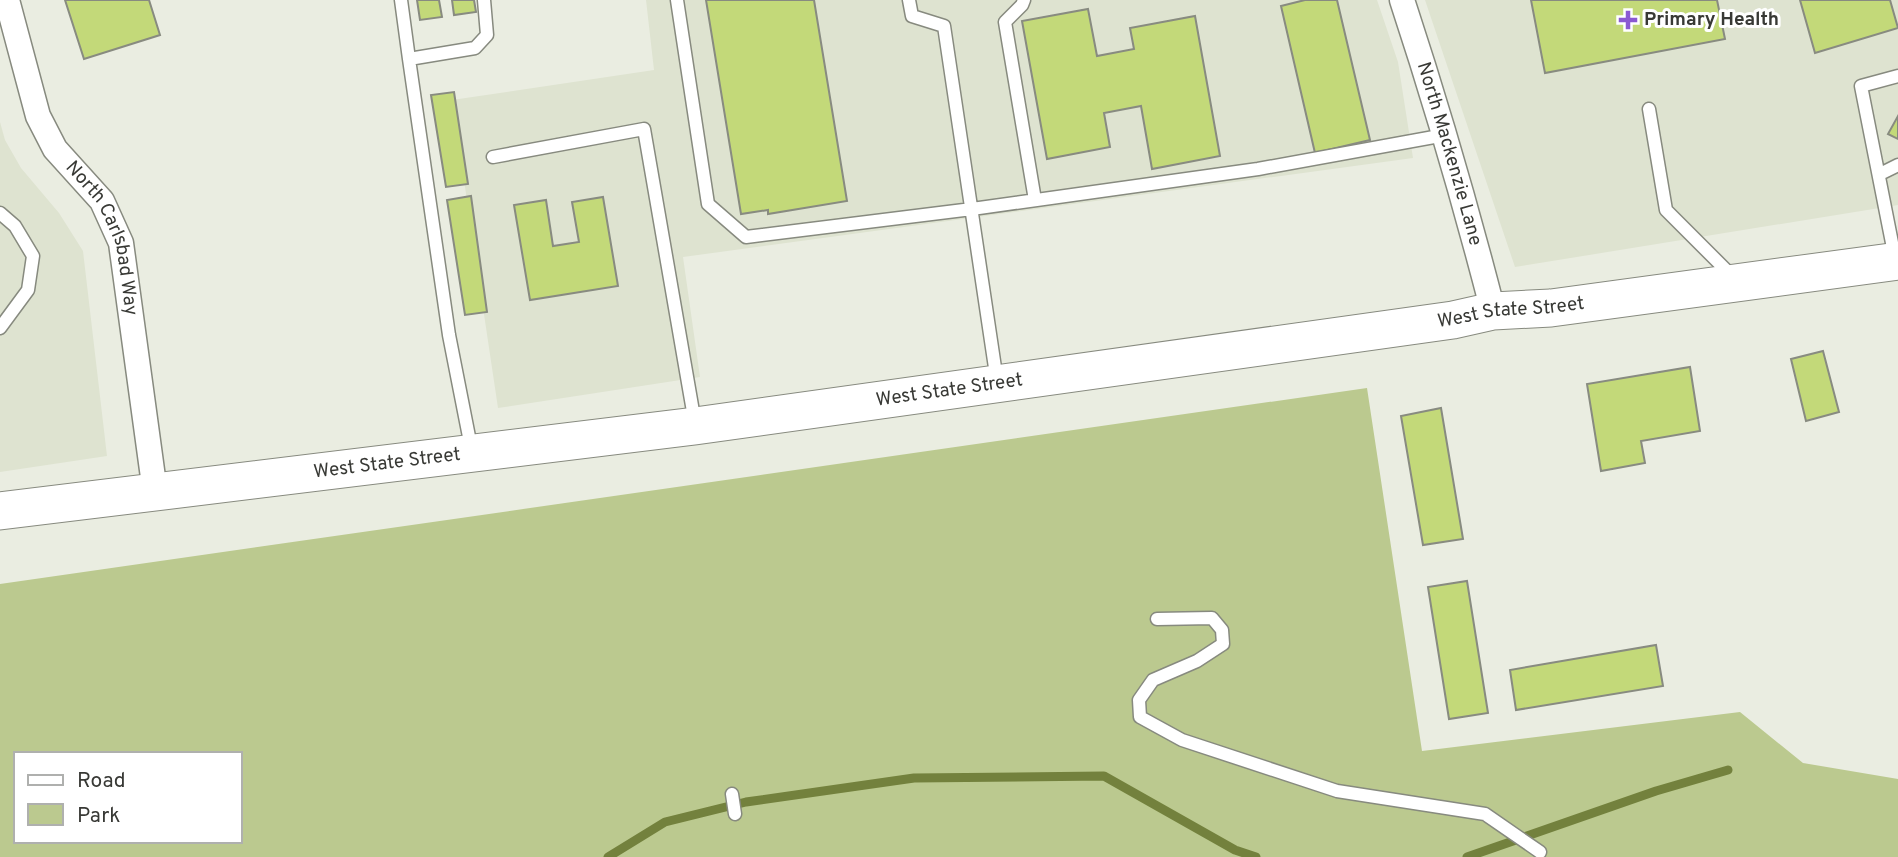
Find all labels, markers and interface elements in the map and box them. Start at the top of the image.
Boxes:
place label: Primary Health [1644,8,1779,32]
marker: Primary Health [1618,10,1638,30]
street label: North Mackenzie Lane [1411,59,1487,248]
street label: North Carlsbad Way [60,156,143,317]
street label: West State Street [1436,292,1586,334]
street label: West State Street [874,368,1024,413]
street label: West State Street [312,443,462,485]
legend [14,752,242,843]
text: Road [77,768,126,795]
text: Park [77,803,120,830]

